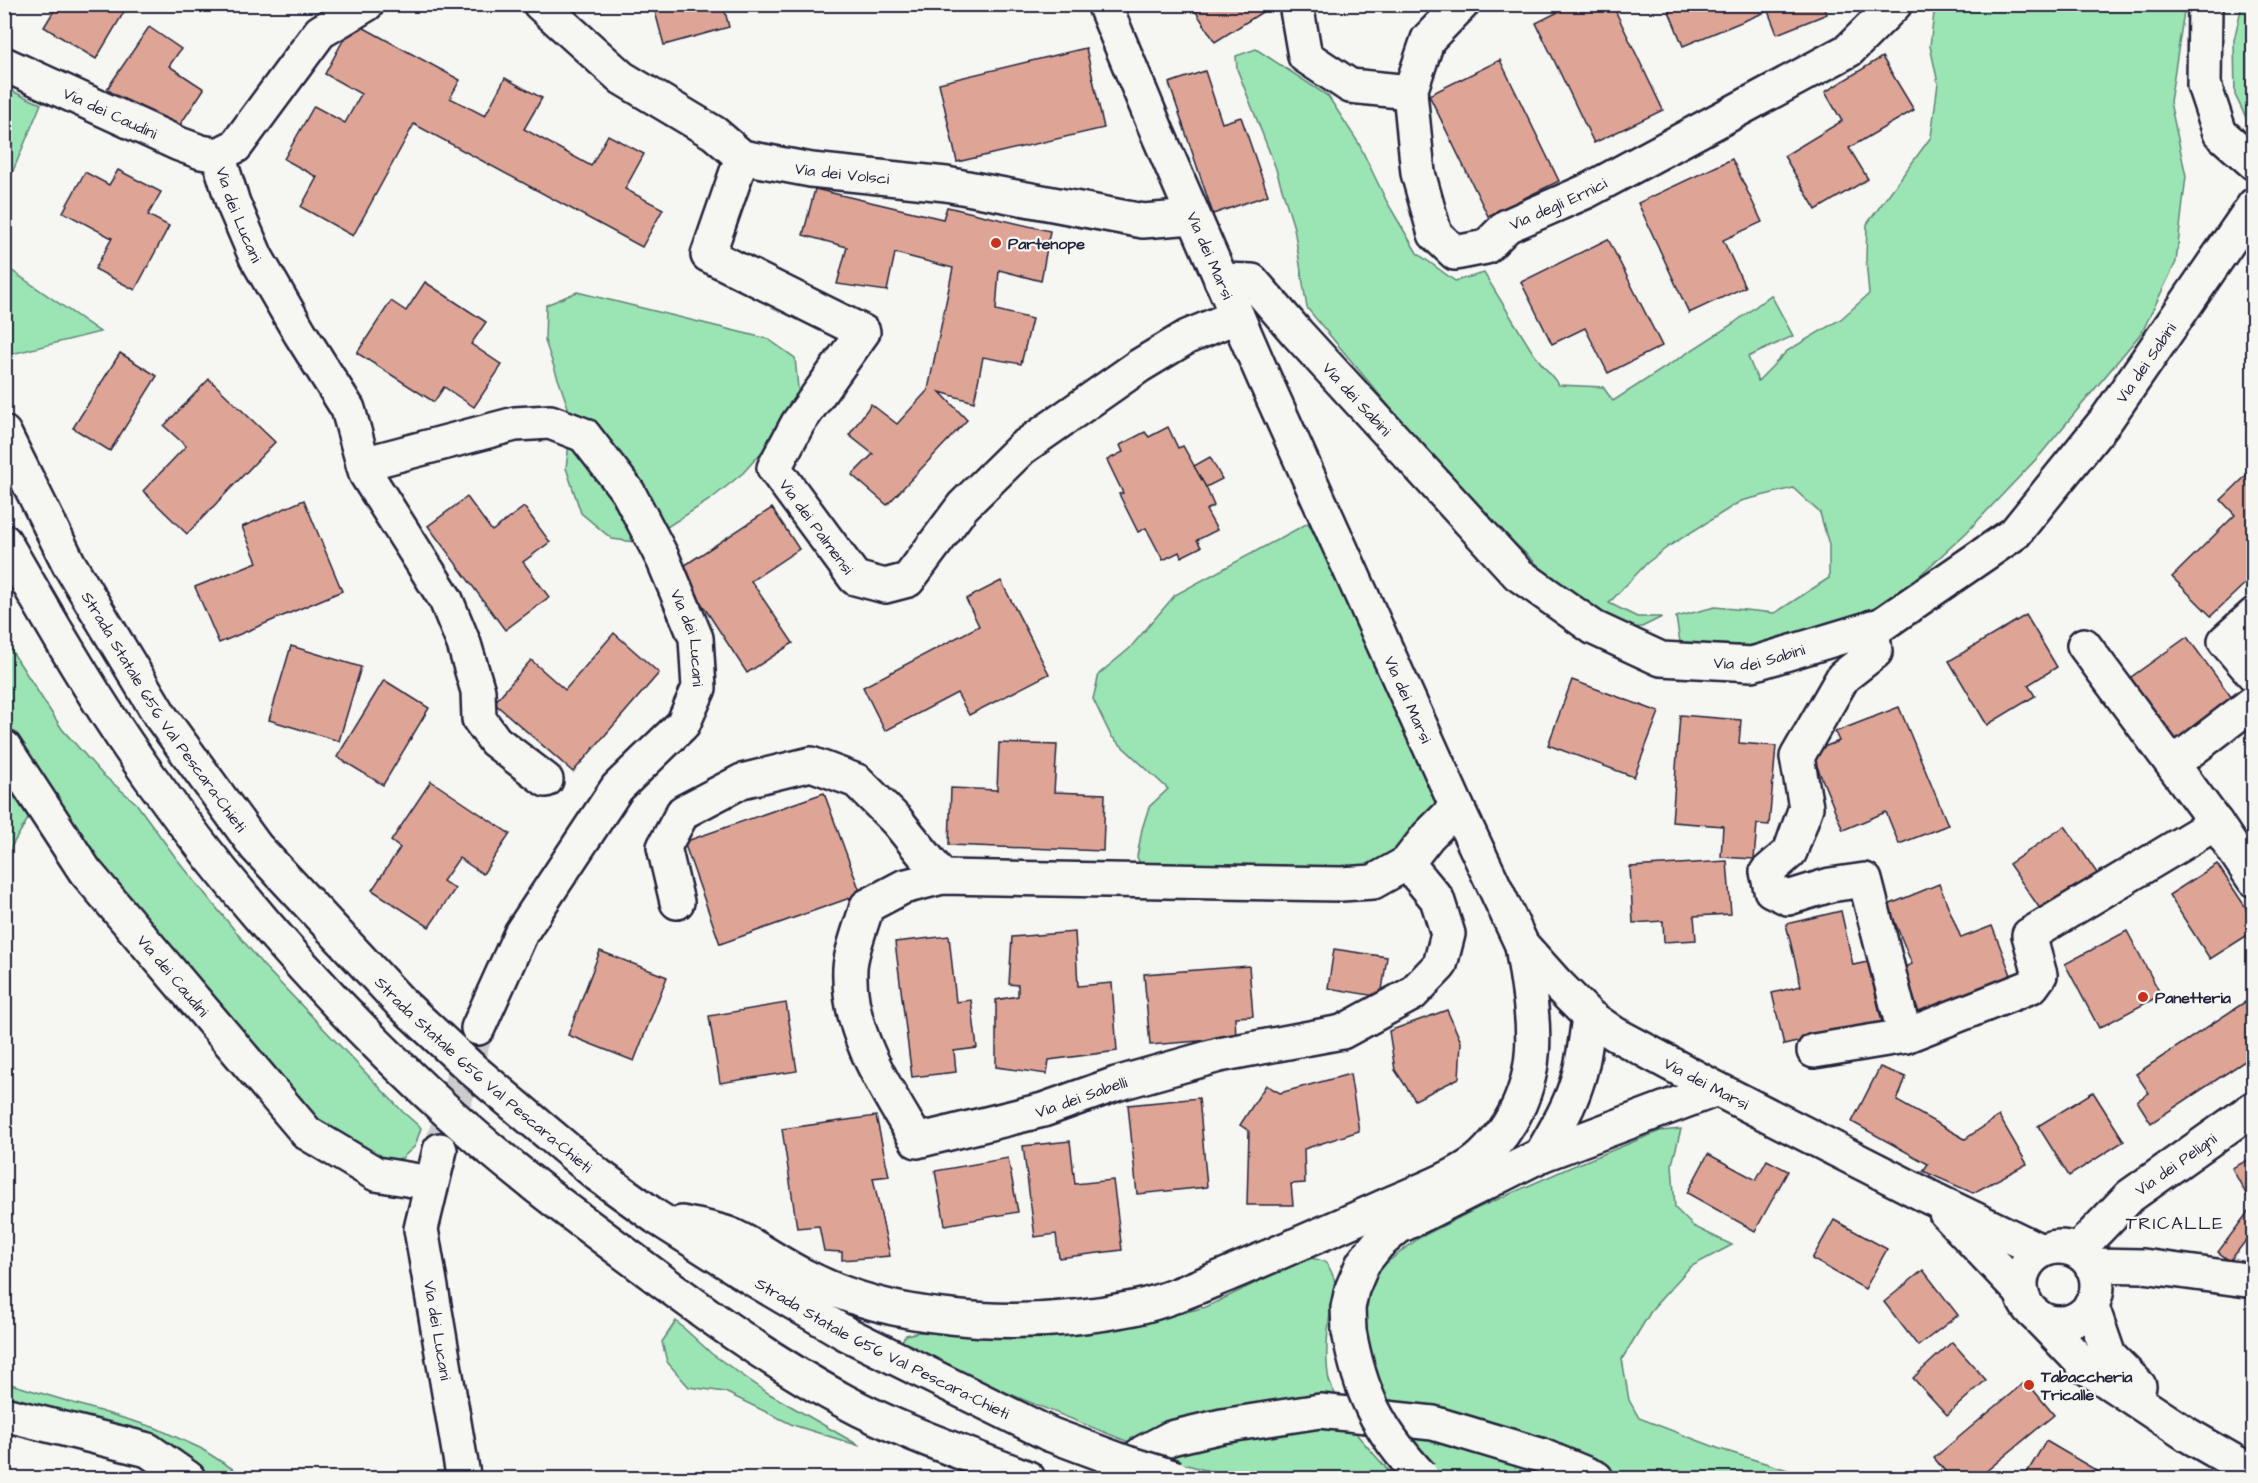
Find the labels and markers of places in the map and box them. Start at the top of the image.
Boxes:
place label: Partenope [1008,233,1085,255]
marker: Partenope [989,236,1003,250]
place label: Panetteria [2155,987,2232,1009]
marker: Panetteria [2136,990,2150,1004]
place label: Tabaccheria Tricalle [2040,1366,2133,1406]
marker: Tabaccheria Tricalle [2022,1378,2036,1392]

